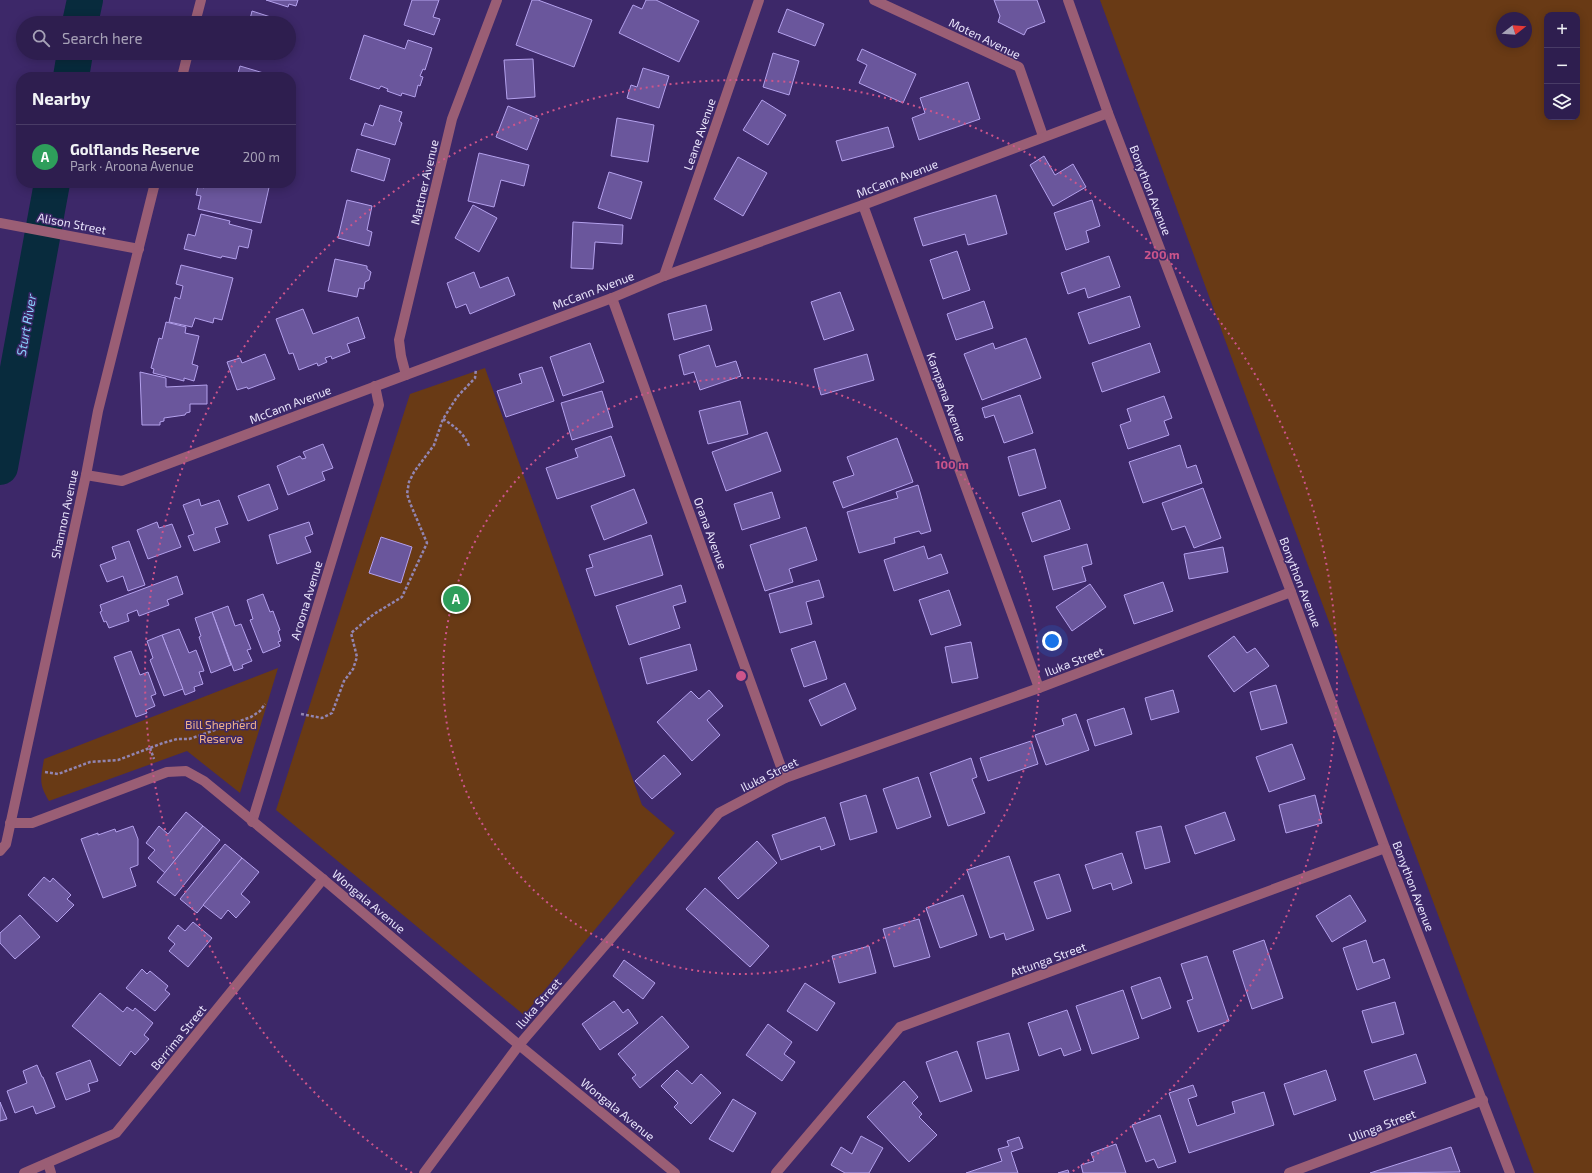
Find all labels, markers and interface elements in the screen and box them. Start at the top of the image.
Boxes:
north arrow [1496,12,1532,48]
map controls [1544,12,1580,120]
button: + [1544,12,1580,48]
street label: Moten Avenue [947,15,1023,61]
search box [16,16,296,60]
icon: search [30,27,52,49]
text: Search here [62,29,143,47]
button: − [1544,48,1580,84]
button: layers [1544,84,1580,120]
text: Nearby [32,88,90,108]
street label: Leane Avenue [680,96,718,172]
street label: Mattner Avenue [407,138,441,226]
text: Golflands Reserve [70,140,200,158]
street label: Bonython Avenue [1127,143,1175,237]
text: A [41,149,49,165]
text: 200 m [243,149,280,165]
street label: McCann Avenue [854,156,940,200]
text: Park · Aroona Avenue [70,158,194,174]
street label: Alison Street [36,209,108,237]
text: 200 m [1144,247,1180,261]
street label: McCann Avenue [550,268,636,312]
water label: Sturt River [13,292,39,357]
street label: Kampana Avenue [924,350,970,444]
street label: McCann Avenue [247,382,333,426]
text: 100 m [935,457,969,471]
street label: Shannon Avenue [48,468,80,560]
street label: Orana Avenue [691,495,731,571]
street label: Bonython Avenue [1277,535,1325,629]
street label: Aroona Avenue [287,559,325,641]
pin: A [443,584,469,614]
your location [1042,631,1062,651]
street label: Iluka Street [1042,643,1106,679]
centre of rings [734,669,748,683]
park label: Bill Shepherd Reserve [185,717,257,745]
street label: Iluka Street [738,754,800,794]
street label: Bonython Avenue [1390,839,1438,933]
street label: Wongala Avenue [330,866,408,936]
street label: Attunga Street [1008,939,1088,979]
street label: Iluka Street [512,975,564,1031]
street label: Berrima Street [148,1001,209,1072]
street label: Wongala Avenue [578,1075,658,1143]
street label: Ulinga Street [1346,1106,1418,1144]

